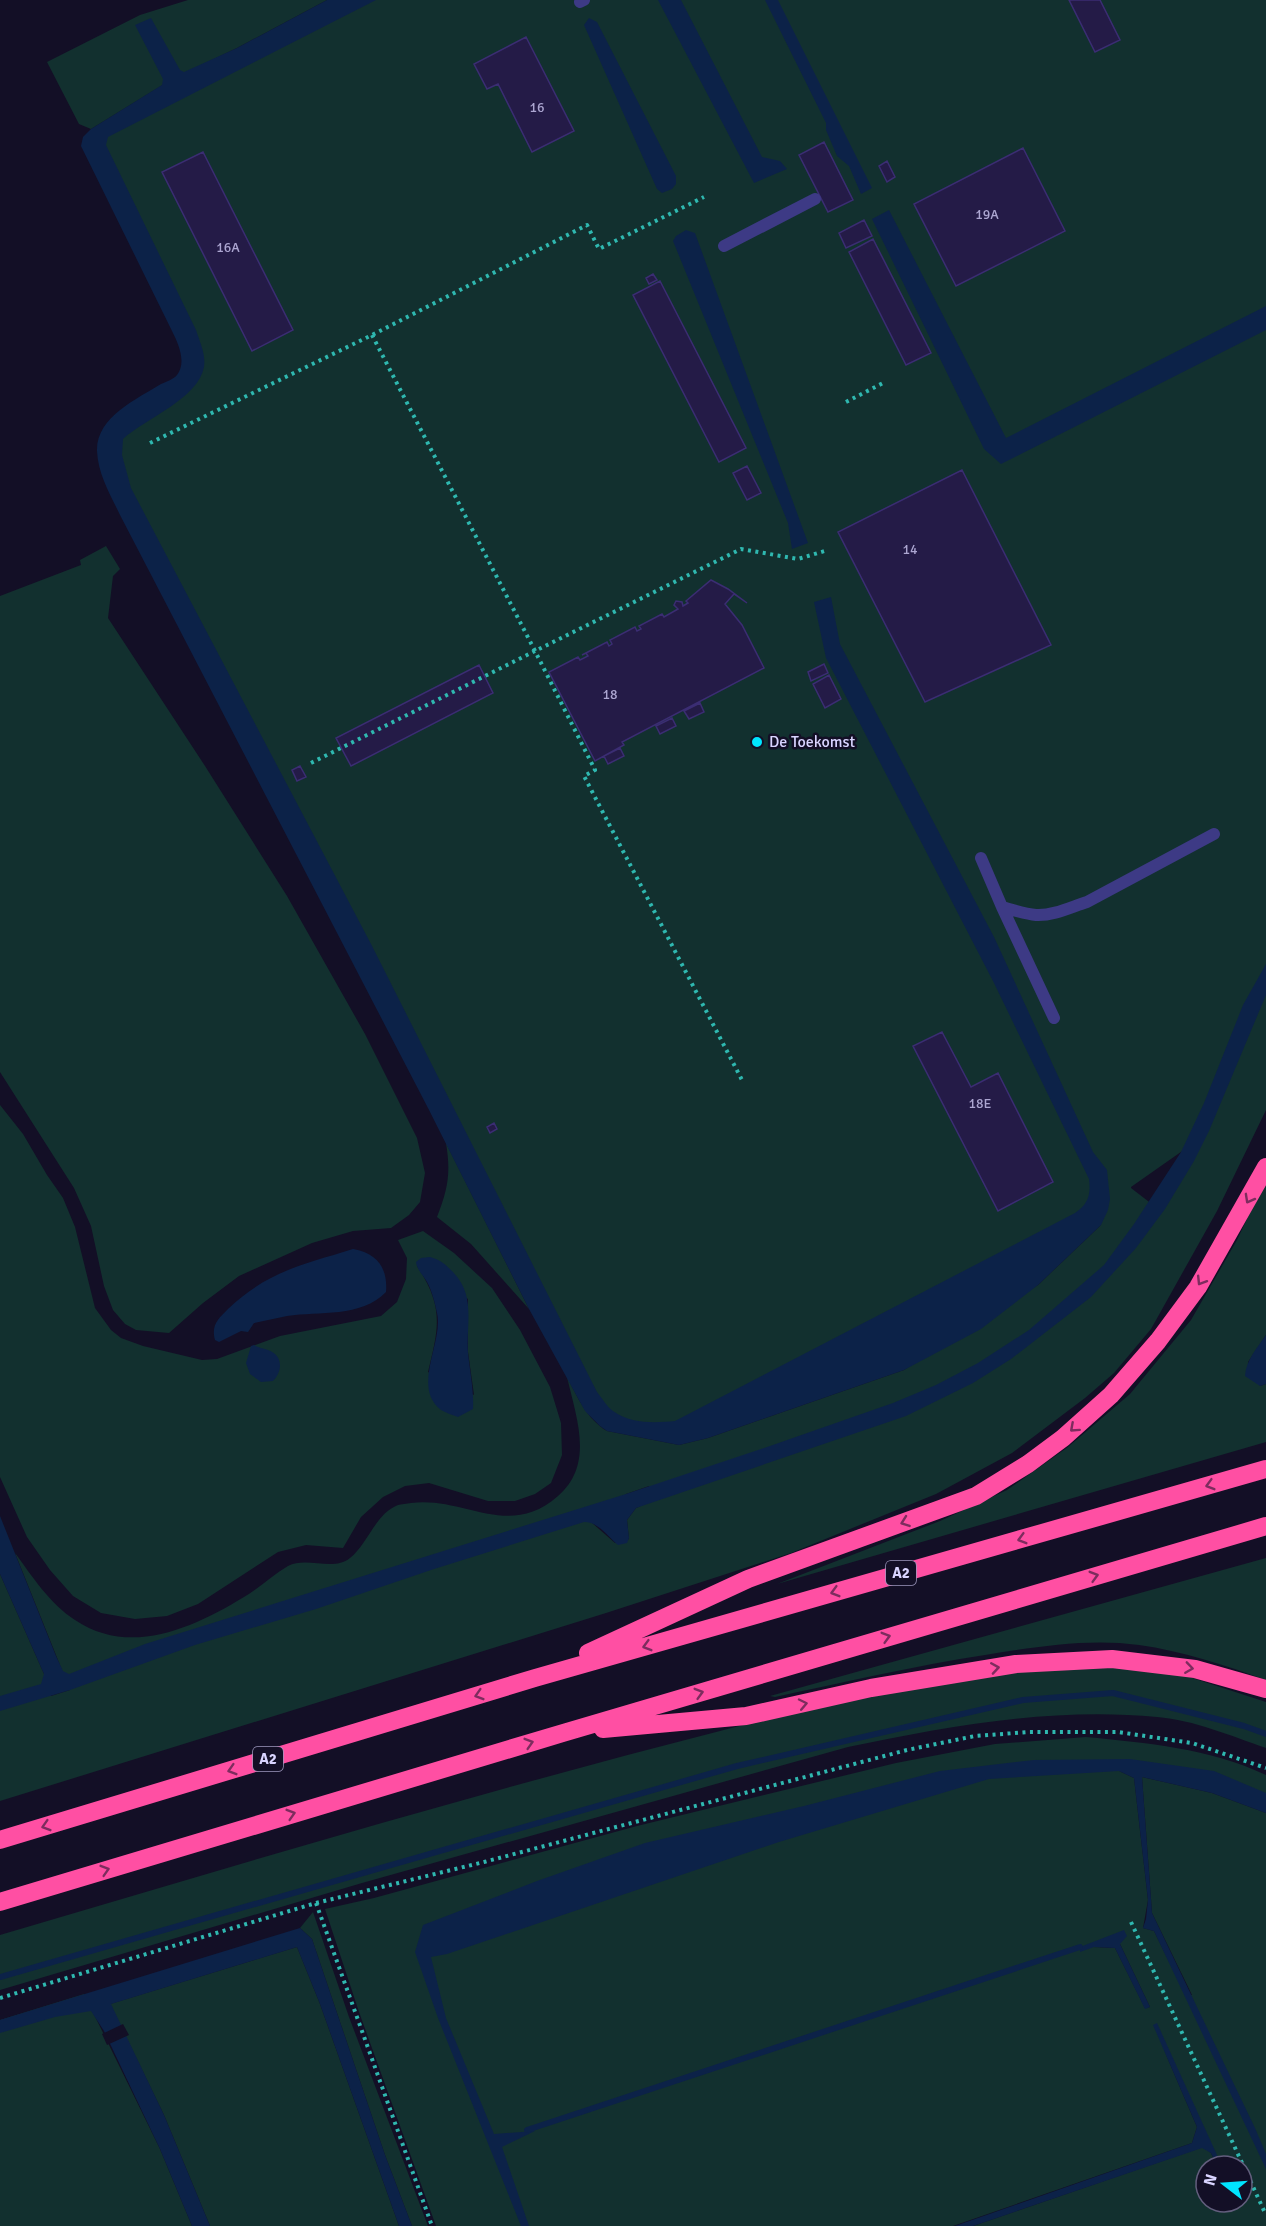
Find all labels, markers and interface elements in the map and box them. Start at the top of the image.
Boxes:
house number: 16 [529,99,545,116]
house number: 19A [975,206,999,223]
house number: 16A [216,239,240,256]
house number: 14 [902,541,918,558]
house number: 18 [602,686,618,703]
place label: De Toekomst [769,732,856,752]
marker: De Toekomst [750,735,764,749]
house number: 18E [968,1095,992,1112]
one-way arrow [1245,1193,1256,1203]
one-way arrow [1197,1275,1209,1285]
one-way arrow [1070,1421,1081,1432]
one-way arrow [1205,1478,1216,1490]
one-way arrow [900,1514,911,1527]
one-way arrow [1017,1531,1027,1544]
road number: A2 [886,1561,916,1585]
one-way arrow [1088,1571,1099,1583]
one-way arrow [830,1585,841,1597]
one-way arrow [881,1632,891,1644]
one-way arrow [642,1639,653,1651]
one-way arrow [989,1662,999,1675]
one-way arrow [1184,1662,1193,1674]
one-way arrow [474,1688,485,1700]
one-way arrow [693,1688,704,1700]
one-way arrow [798,1698,808,1711]
one-way arrow [523,1738,534,1750]
road number: A2 [253,1747,283,1771]
one-way arrow [227,1763,238,1775]
one-way arrow [285,1809,296,1821]
one-way arrow [41,1819,52,1831]
one-way arrow [99,1865,110,1877]
north arrow [1194,2154,1254,2214]
text: N [1199,2172,1222,2188]

